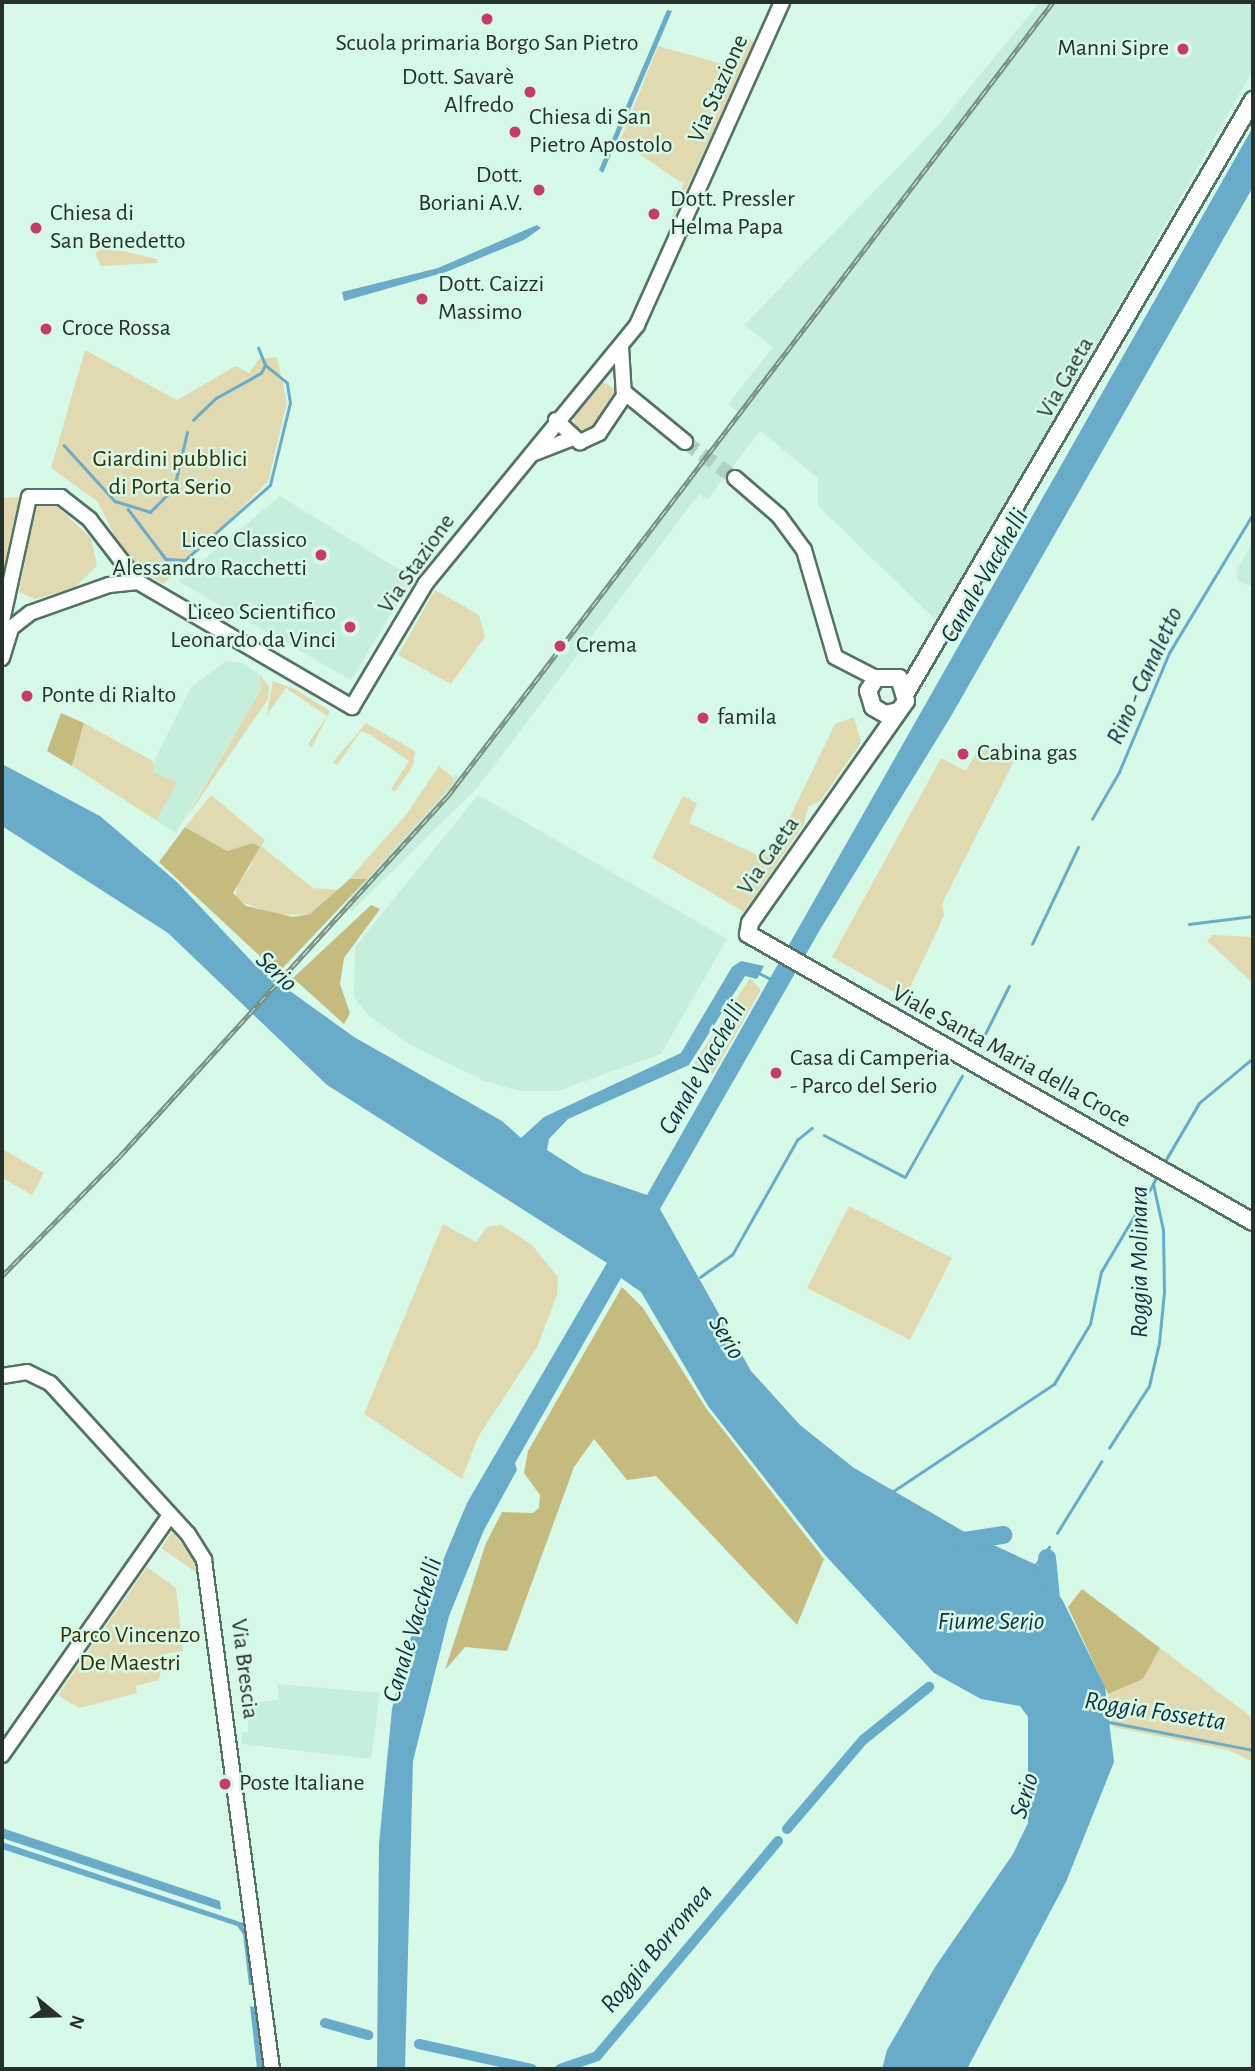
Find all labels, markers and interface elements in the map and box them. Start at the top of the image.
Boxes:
marker: Scuola primaria Borgo San Pietro [479,11,495,27]
place label: Scuola primaria Borgo San Pietro [335,30,639,58]
street label: Via Stazione [682,31,756,147]
place label: Manni Sipre [1057,35,1169,63]
marker: Manni Sipre [1175,41,1191,57]
place label: Dott. Savarè Alfredo [402,64,514,120]
marker: Dott. Savarè Alfredo [520,82,540,102]
place label: Chiesa di San Pietro Apostolo [529,104,673,160]
marker: Chiesa di San Pietro Apostolo [507,124,523,140]
place label: Dott. Boriani A.V. [418,162,523,218]
marker: Dott. Boriani A.V. [529,180,549,200]
place label: Dott. Pressler Helma Papa [670,186,795,242]
place label: Chiesa di San Benedetto [50,200,185,256]
marker: Dott. Pressler Helma Papa [644,204,664,224]
marker: Chiesa di San Benedetto [28,220,44,236]
place label: Dott. Caizzi Massimo [438,271,544,327]
marker: Dott. Caizzi Massimo [412,289,432,309]
place label: Croce Rossa [62,315,171,343]
marker: Croce Rossa [36,319,56,339]
street label: Via Gaeta [1031,332,1101,424]
park label: Giardini pubblici di Porta Serio [92,446,248,502]
water label: Canale Vacchelli [934,503,1036,649]
street label: Via Stazione [372,509,462,619]
place label: Liceo Classico Alessandro Racchetti [112,527,307,583]
marker: Liceo Classico Alessandro Racchetti [313,547,329,563]
place label: Liceo Scientifico Leonardo da Vinci [170,599,336,655]
water label: Rino - Canaletto [1099,602,1191,750]
marker: Liceo Scientifico Leonardo da Vinci [342,619,358,635]
place label: Crema [576,632,637,660]
marker: Crema [550,636,570,656]
place label: Ponte di Rialto [41,682,176,710]
marker: Ponte di Rialto [19,688,35,704]
place label: famila [717,704,777,732]
marker: famila [695,710,711,726]
place label: Cabina gas [977,740,1077,768]
marker: Cabina gas [955,746,971,762]
street label: Via Gaeta [732,811,806,901]
water label: Serio [249,945,303,999]
street label: Viale Santa Maria della Croce [887,979,1135,1135]
water label: Canale Vacchelli [652,995,754,1141]
place label: Casa di Camperia - Parco del Serio [790,1045,950,1101]
marker: Casa di Camperia - Parco del Serio [768,1065,784,1081]
water label: Roggia Molinara [1124,1186,1156,1338]
water label: Serio [701,1310,751,1366]
water label: Canale Vacchelli [376,1554,450,1706]
water label: Fiume Serio [938,1606,1044,1638]
street label: Via Brescia [224,1617,264,1721]
park label: Parco Vincenzo De Maestri [59,1622,201,1678]
water label: Roggia Fossetta [1082,1685,1228,1739]
place label: Poste Italiane [239,1770,364,1798]
water label: Serio [1003,1770,1047,1822]
marker: Poste Italiane [217,1776,233,1792]
water label: Roggia Borromea [594,1878,720,2020]
north arrow [21,1980,91,2050]
text: N [65,2013,87,2031]

